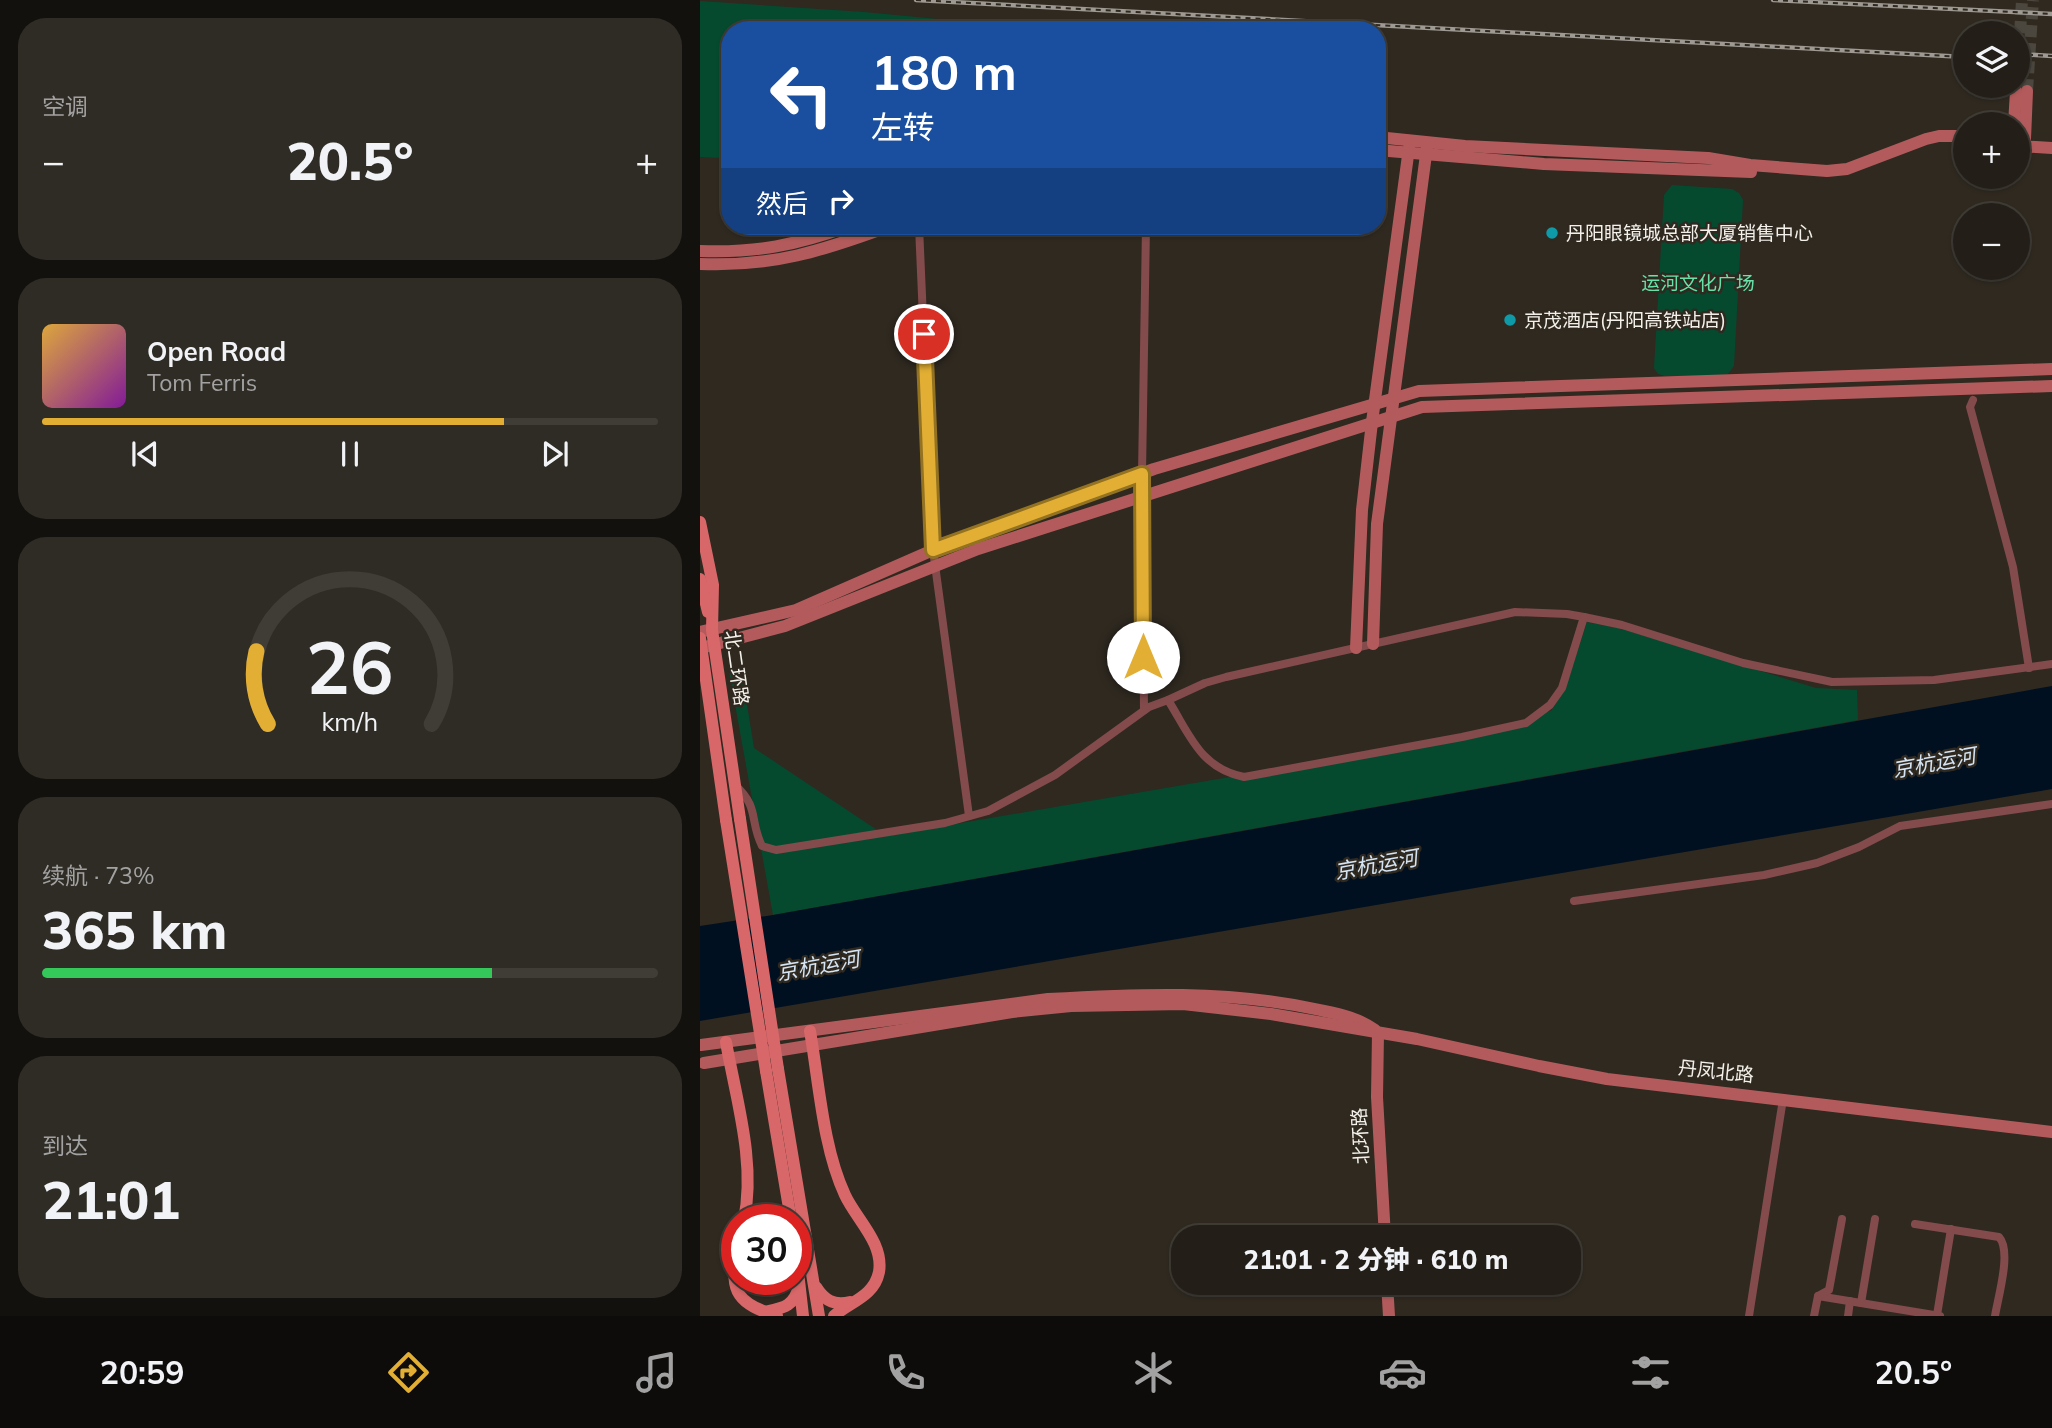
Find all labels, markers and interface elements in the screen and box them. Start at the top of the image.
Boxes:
map controls [1953,21,2030,280]
button: layers [1953,21,2030,98]
text: 180 m [871,41,1017,102]
icon: left [756,49,847,140]
text: 空调 [42,92,88,121]
text: 左转 [871,107,935,147]
button: + [1953,112,2030,189]
text: 20.5° [286,128,414,193]
text: − [42,137,65,185]
text: + [635,137,658,185]
icon: right [822,182,860,220]
text: 然后 [756,187,808,220]
button: − [1953,203,2030,280]
place label: 丹阳眼镜城总部大厦销售中心 [1566,221,1813,245]
marker: 丹阳眼镜城总部大厦销售中心 [1544,225,1560,241]
park label: 运河文化广场 [1641,271,1755,295]
pin [894,304,954,364]
place label: 京茂酒店(丹阳高铁站店) [1524,308,1726,332]
marker: 京茂酒店(丹阳高铁站店) [1502,312,1518,328]
icon: arrive [905,315,943,353]
text: Open Road [147,335,286,368]
text: Tom Ferris [147,368,257,397]
icon: previous [126,435,164,473]
icon: pause [331,435,369,473]
icon: next [536,435,574,473]
position arrow [1106,620,1180,694]
text: 26 [306,621,394,712]
street label: 北二环路 [720,629,754,707]
text: km/h [322,706,378,737]
water label: 京杭运河 [1890,741,1982,782]
water label: 京杭运河 [1332,843,1424,884]
text: 续航 · 73% [42,861,154,890]
text: 365 km [42,897,227,962]
water label: 京杭运河 [774,944,866,985]
street label: 丹凤北路 [1677,1055,1755,1087]
street label: 北环路 [1347,1107,1373,1165]
text: 到达 [42,1131,88,1160]
text: 21:01 [42,1167,180,1232]
speed limit sign: 30 [721,1204,812,1295]
text: 21:01 · 2 分钟 · 610 m [1244,1243,1508,1276]
icon: directions [384,1348,433,1397]
icon: music [632,1348,681,1397]
icon: phone [881,1348,930,1397]
icon: climate [1129,1348,1178,1397]
icon: car [1378,1348,1427,1397]
icon: filters [1626,1348,1675,1397]
text: 20:59 [100,1352,184,1392]
text: 20.5° [1875,1352,1952,1392]

